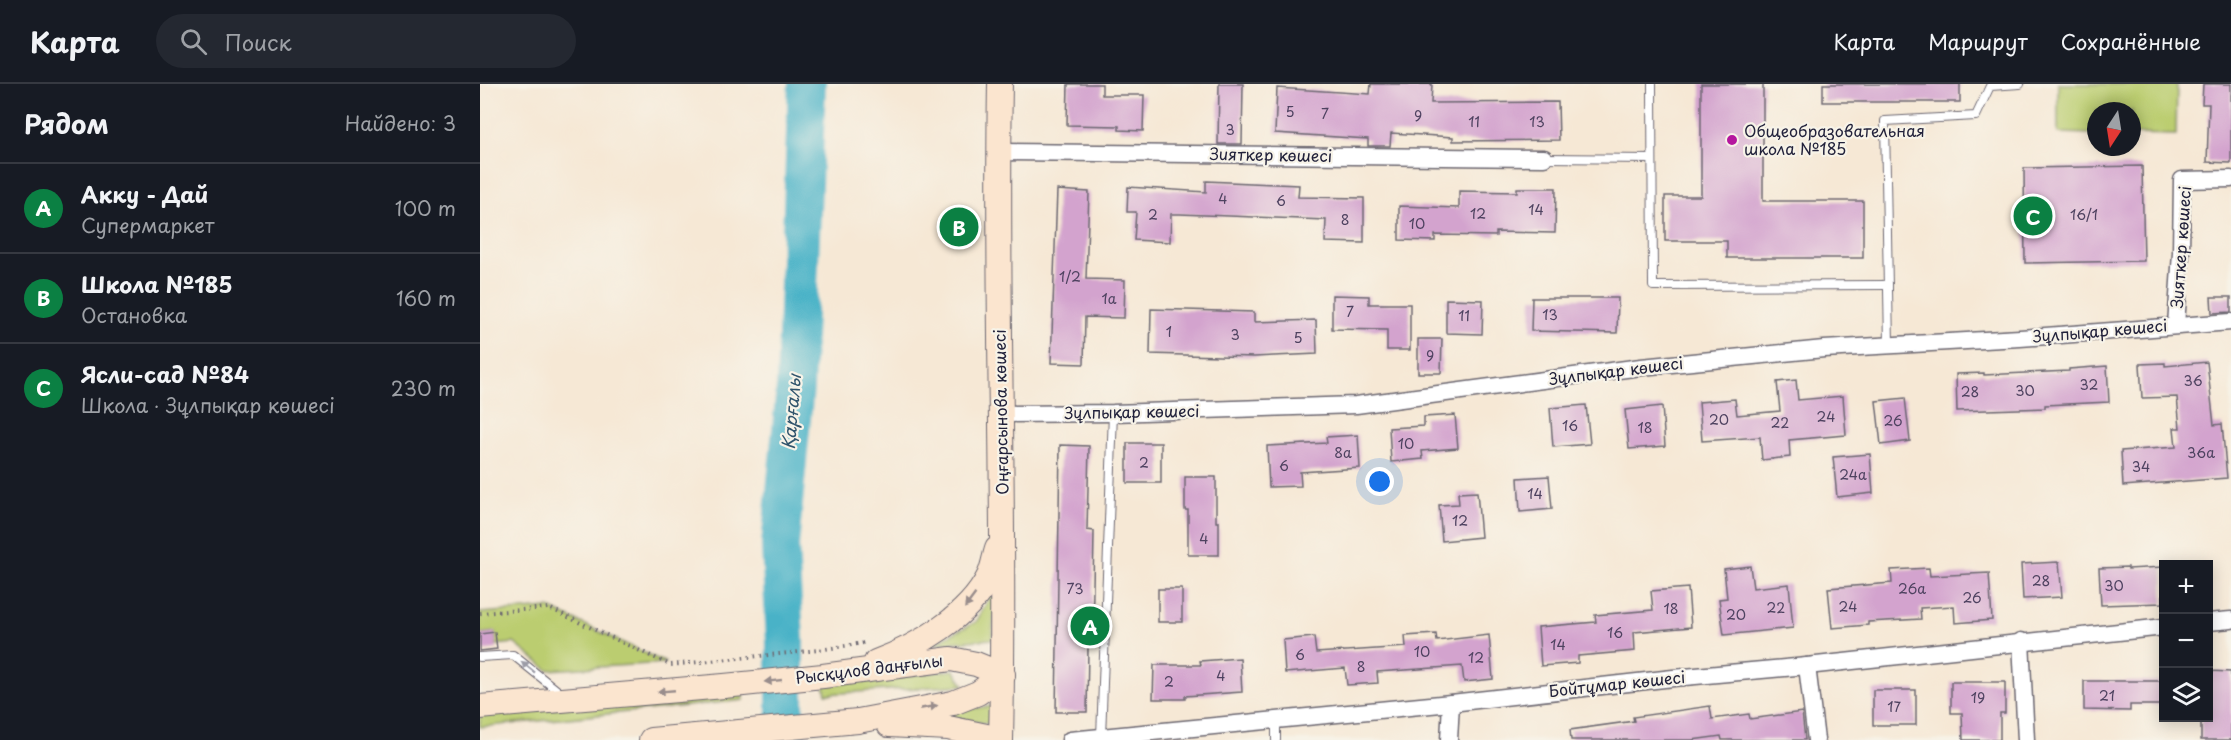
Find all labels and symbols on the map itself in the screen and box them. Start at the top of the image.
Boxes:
house number: 5 [1285,101,1295,122]
north arrow [2087,102,2141,156]
house number: 7 [1321,103,1329,124]
house number: 9 [1414,105,1422,126]
house number: 11 [1468,111,1480,132]
house number: 13 [1529,111,1545,132]
place label: Общеобразовательная школа №185 [1744,118,1925,160]
house number: 3 [1225,119,1235,140]
marker: Общеобразовательная школа №185 [1725,133,1739,147]
street label: Зияткер көшесі [1210,141,1333,167]
street label: Зияткер көшесі [2164,185,2196,309]
house number: 4 [1218,188,1228,209]
house number: 6 [1276,190,1286,211]
pin: C [2014,194,2052,238]
house number: 14 [1528,199,1544,220]
house number: 12 [1470,203,1486,224]
pin: B [940,204,978,250]
house number: 2 [1148,204,1158,225]
house number: 16/1 [2070,204,2098,225]
house number: 8 [1341,209,1349,230]
house number: 10 [1409,213,1425,234]
house number: 1/2 [1059,266,1081,287]
house number: 1а [1102,288,1117,309]
house number: 7 [1346,301,1354,322]
house number: 13 [1542,304,1558,325]
house number: 11 [1458,305,1470,326]
street label: Зұлпықар көшесі [2032,312,2168,348]
house number: 1 [1166,321,1172,342]
house number: 3 [1230,324,1240,345]
house number: 5 [1293,327,1303,348]
street label: Оңғарсынова көшесі [987,329,1013,495]
house number: 9 [1426,345,1434,366]
street label: Зұлпықар көшесі [1547,350,1684,390]
house number: 36 [2183,370,2203,391]
water label: Қарғалы [774,372,807,450]
house number: 32 [2080,374,2098,395]
house number: 30 [2015,380,2035,401]
house number: 28 [1961,381,1979,402]
street label: Зұлпықар көшесі [1064,398,1200,424]
house number: 24 [1817,406,1835,427]
house number: 20 [1709,409,1729,430]
house number: 26 [1883,410,1903,431]
house number: 22 [1771,412,1789,433]
house number: 16 [1562,415,1578,436]
house number: 18 [1637,417,1653,438]
house number: 10 [1398,433,1414,454]
house number: 8а [1334,442,1352,463]
house number: 36а [2187,442,2215,463]
house number: 2 [1139,452,1149,473]
house number: 6 [1279,455,1289,476]
house number: 34 [2132,456,2150,477]
house number: 24а [1839,464,1867,485]
your location [1365,467,1394,496]
house number: 14 [1527,483,1543,504]
house number: 12 [1452,510,1468,531]
house number: 4 [1199,528,1209,549]
house number: 28 [2032,570,2050,591]
house number: 30 [2104,575,2124,596]
house number: 73 [1067,578,1083,599]
house number: 26а [1898,578,1926,599]
house number: 26 [1962,587,1982,608]
one-way arrow [964,593,977,609]
house number: 24 [1839,596,1857,617]
house number: 22 [1767,597,1785,618]
house number: 18 [1663,598,1679,619]
pin: A [1070,604,1110,648]
house number: 20 [1726,604,1746,625]
house number: 16 [1607,622,1623,643]
house number: 14 [1550,634,1566,655]
house number: 10 [1414,641,1430,662]
house number: 6 [1295,644,1305,665]
street label: Рысқұлов даңғылы [794,647,944,689]
house number: 12 [1468,647,1484,668]
house number: 8 [1357,656,1365,677]
one-way arrow [520,660,536,673]
street label: Бойтұмар көшесі [1547,664,1686,702]
house number: 4 [1216,665,1226,686]
house number: 2 [1164,671,1174,692]
one-way arrow [764,676,783,686]
house number: 21 [2099,685,2115,706]
one-way arrow [656,686,675,696]
house number: 19 [1971,687,1985,708]
house number: 17 [1887,696,1901,717]
one-way arrow [920,702,939,711]

